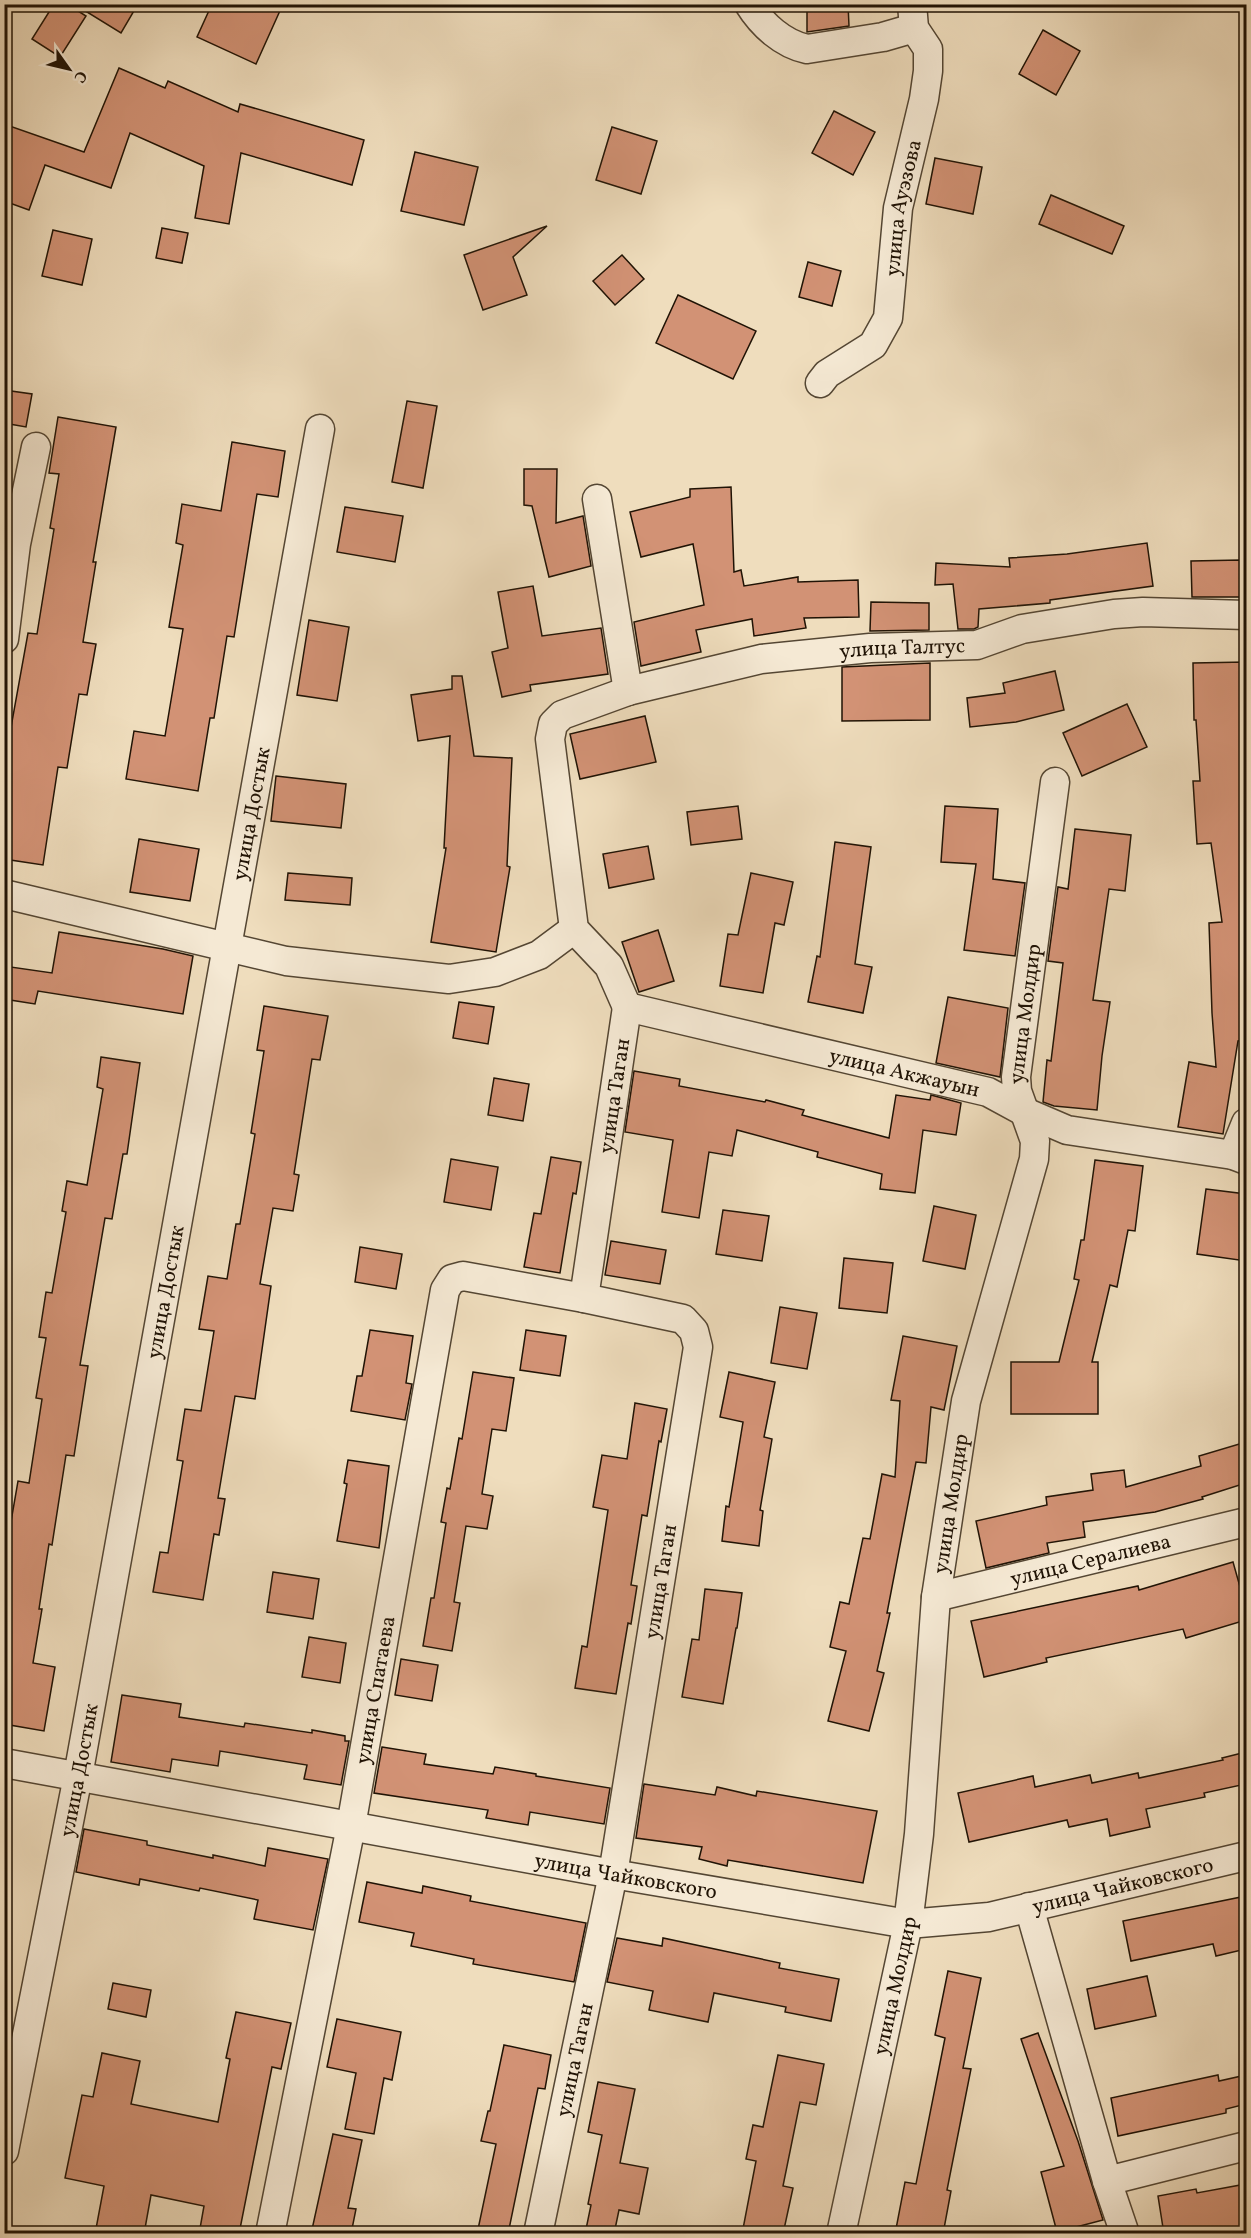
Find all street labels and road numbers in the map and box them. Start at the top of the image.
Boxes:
street label: улица Ауэзова [879,137,930,278]
street label: улица Талтус [838,632,966,667]
street label: улица Достык [226,745,279,883]
street label: улица Молдир [1003,942,1049,1085]
street label: улица Таган [593,1036,638,1155]
street label: улица Акжауын [826,1042,982,1106]
street label: улица Достык [140,1223,193,1361]
street label: улица Молдир [927,1432,977,1576]
street label: улица Таган [638,1522,685,1641]
street label: улица Сералиева [1008,1528,1174,1594]
street label: улица Спатаева [349,1614,404,1767]
street label: улица Достык [53,1701,107,1840]
street label: улица Чайковского [532,1847,719,1907]
street label: улица Чайковского [1030,1851,1216,1922]
street label: улица Молдир [867,1915,925,2058]
street label: улица Таган [550,2000,602,2120]

